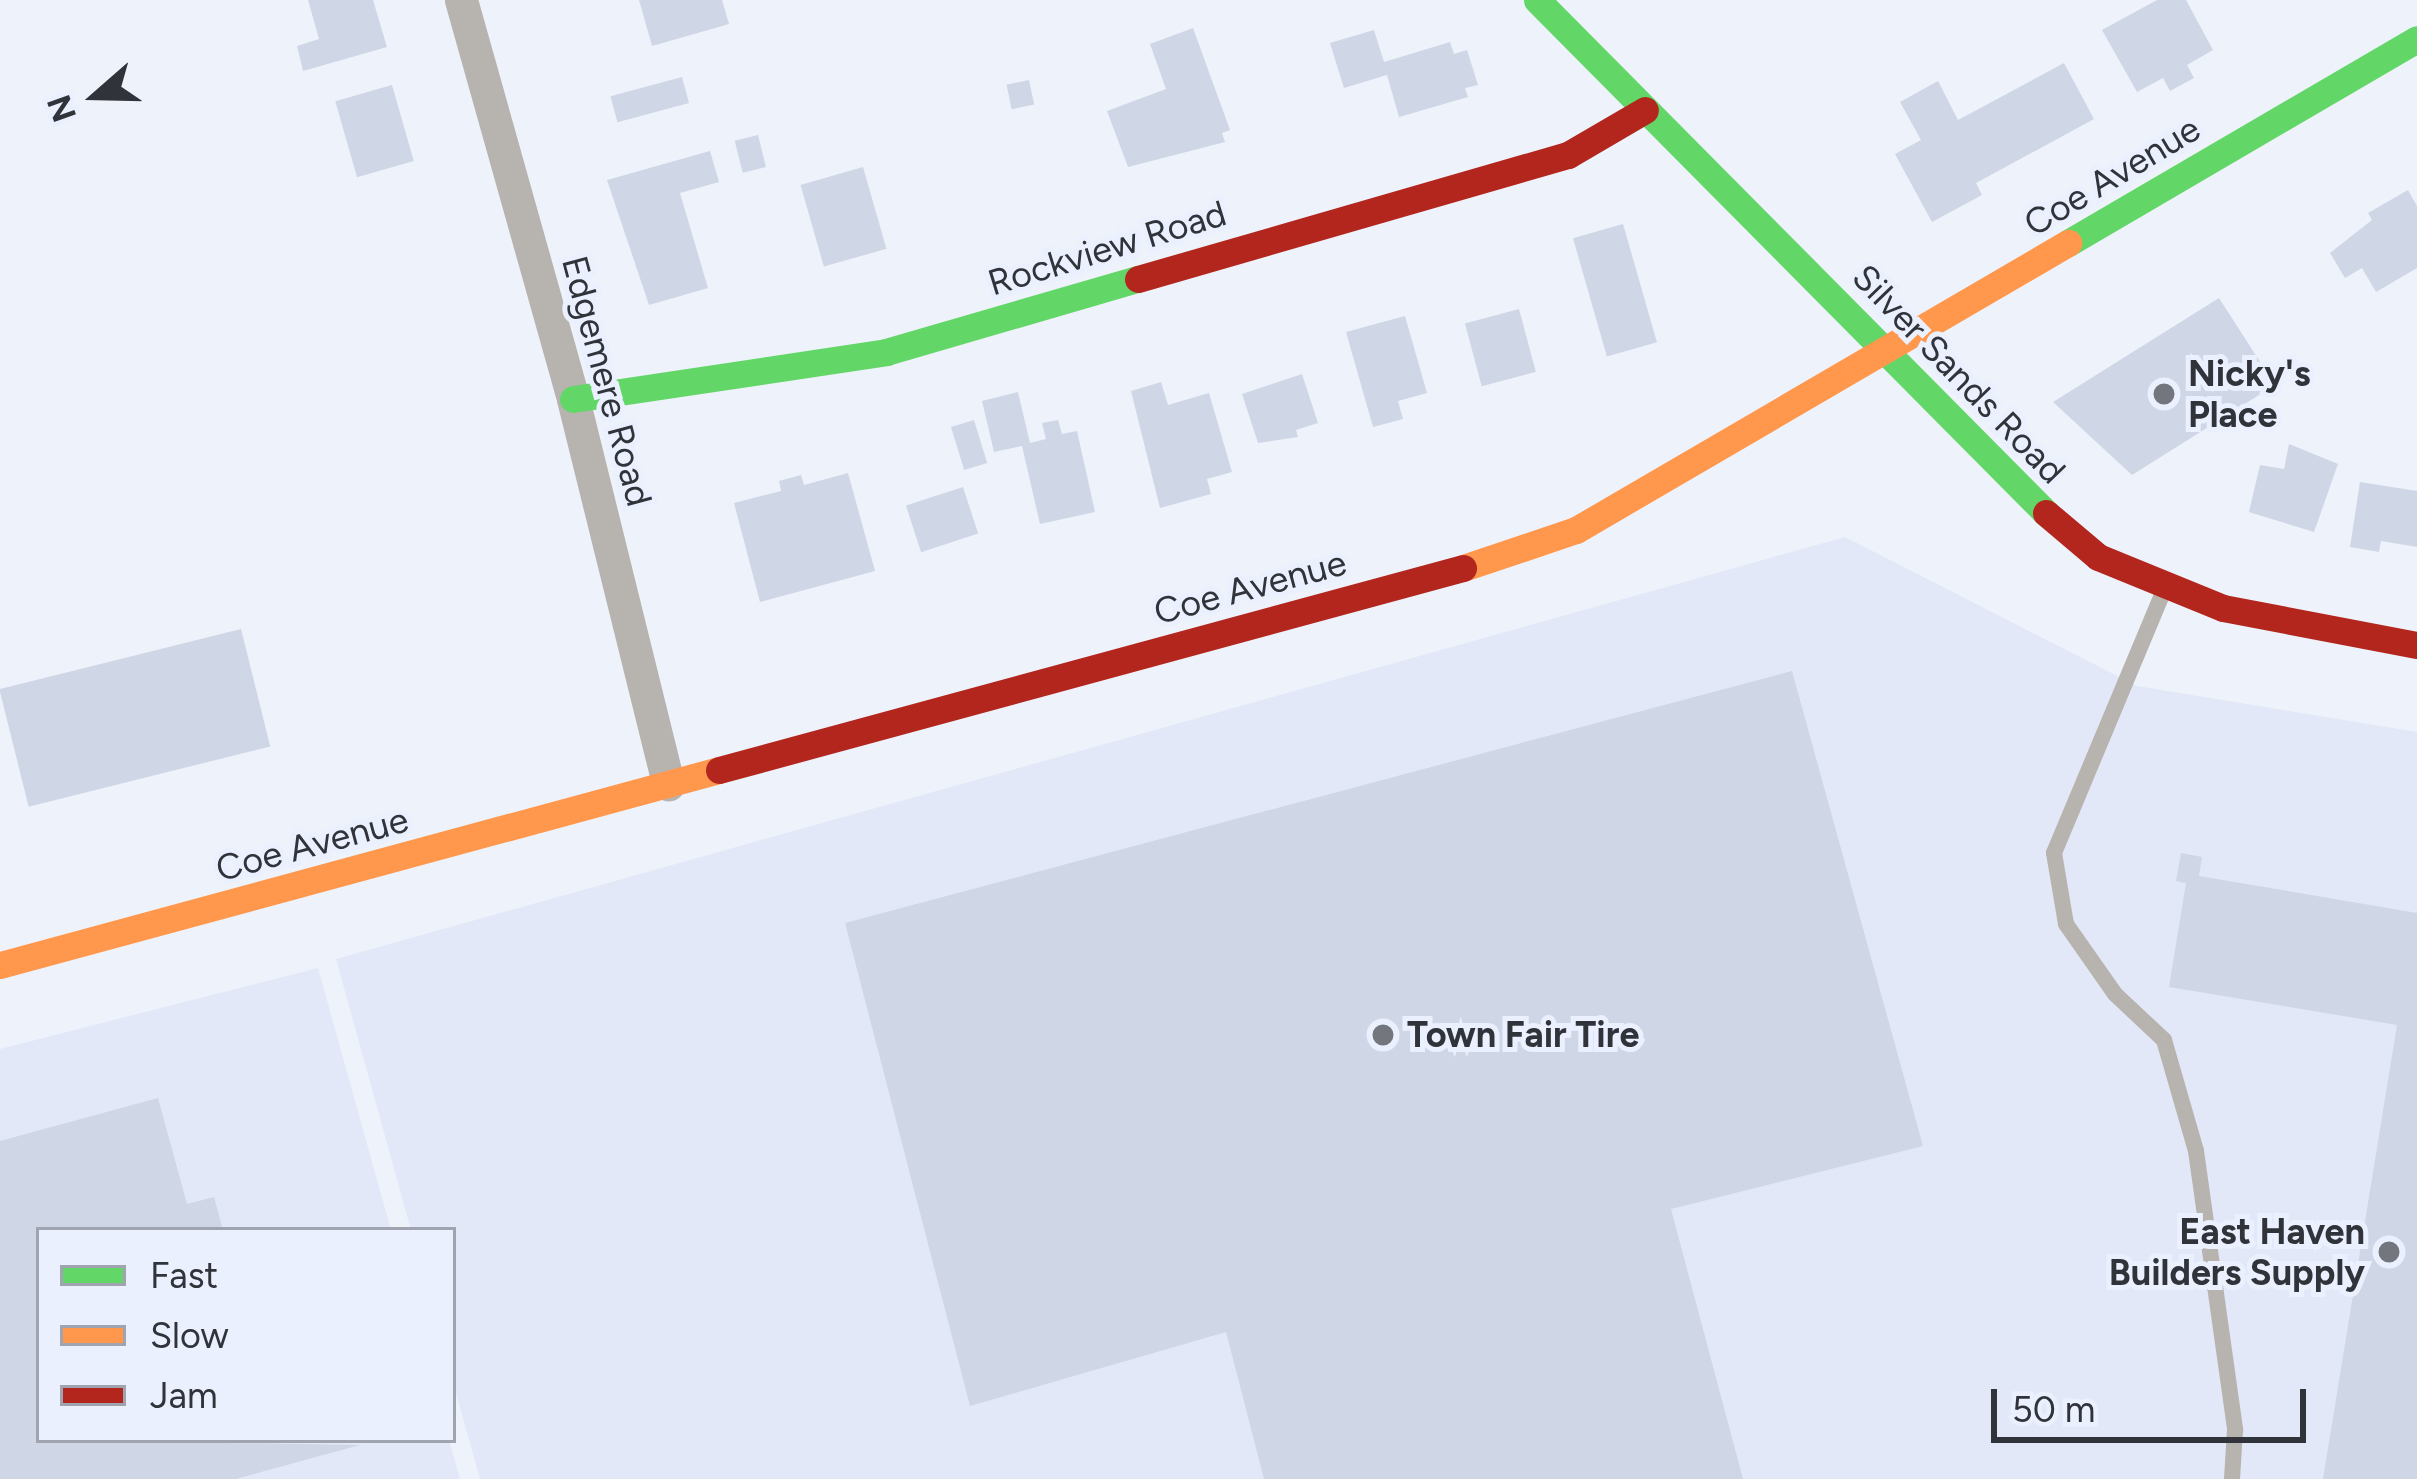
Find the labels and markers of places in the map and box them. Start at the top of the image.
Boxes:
place label: Nicky's Place [2188,351,2311,436]
marker: Nicky's Place [2151,381,2177,407]
place label: Town Fair Tire [1407,1013,1639,1057]
marker: Town Fair Tire [1370,1022,1396,1048]
place label: East Haven Builders Supply [2109,1209,2365,1294]
marker: East Haven Builders Supply [2376,1239,2402,1265]

